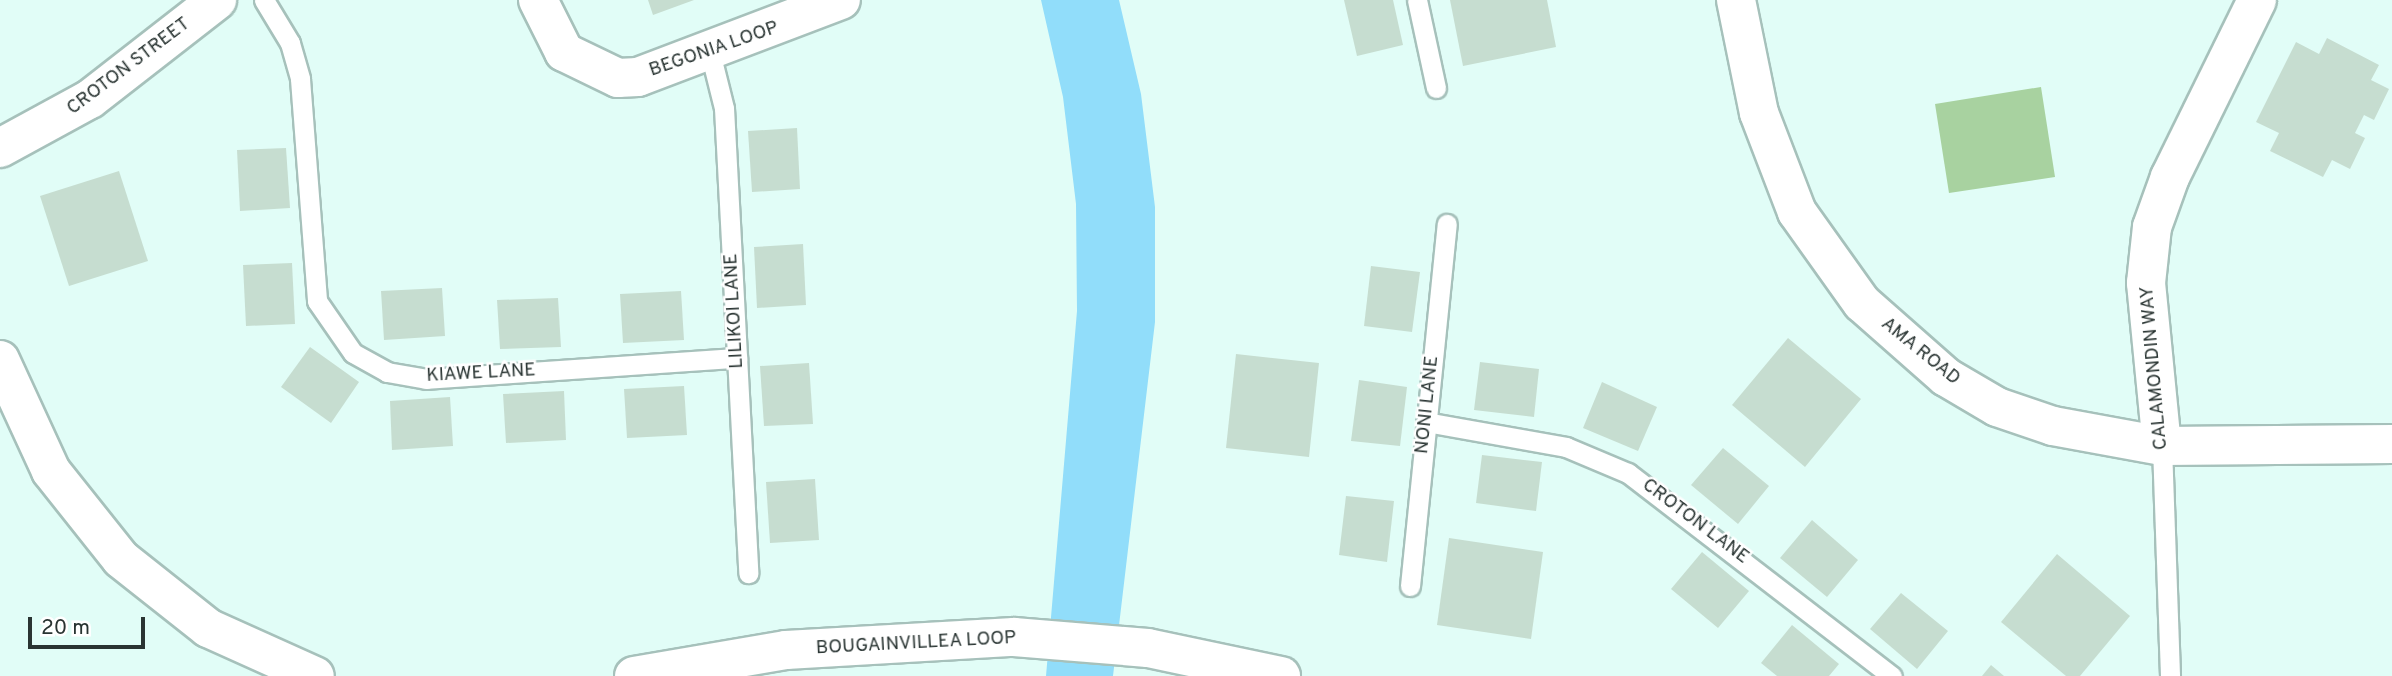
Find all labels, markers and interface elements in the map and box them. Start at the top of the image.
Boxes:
street label: CROTON STREET [63,13,195,121]
street label: BEGONIA LOOP [646,17,782,83]
street label: LILIKOI LANE [721,253,749,369]
street label: CALAMONDIN WAY [2136,285,2174,451]
street label: AMA ROAD [1876,313,1964,391]
street label: NONI LANE [1412,355,1444,455]
street label: KIAWE LANE [426,360,536,388]
street label: CROTON LANE [1637,474,1753,570]
scale bar [32,602,149,646]
text: 20 m [41,615,90,642]
street label: BOUGAINVILLEA LOOP [815,627,1017,661]

